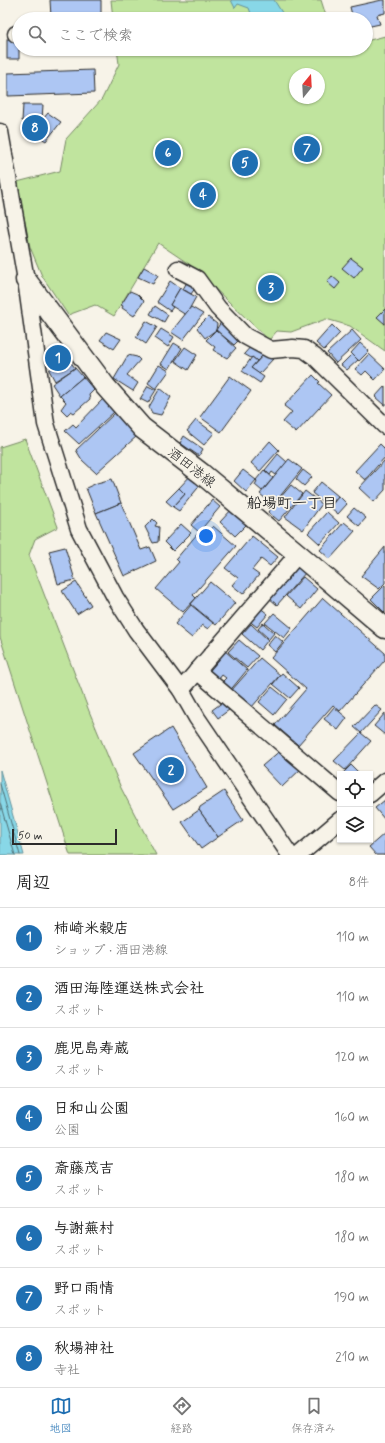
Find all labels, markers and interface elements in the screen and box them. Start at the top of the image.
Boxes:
search box [12,12,373,56]
icon: search [26,23,48,45]
text: ここで検索 [58,26,133,46]
north arrow [289,68,325,104]
pin: 8 [22,113,48,143]
pin: 7 [294,134,320,164]
pin: 6 [155,138,181,168]
pin: 5 [232,148,258,178]
pin: 4 [190,180,216,210]
pin: 3 [258,273,284,303]
pin: 1 [45,343,71,373]
street label: 酒田港線 [164,443,219,492]
district label: 船場町一丁目 [247,494,337,514]
your location [196,526,216,546]
pin: 2 [158,755,184,785]
map controls [337,771,373,843]
button: locate [337,771,373,807]
button: layers [337,807,373,843]
scale bar [12,827,117,846]
text: 50 m [18,829,43,843]
text: 周辺 [16,872,50,894]
text: 8件 [349,874,369,891]
text: 柿崎米穀店 [54,919,129,939]
text: 1 [26,929,32,946]
text: 110 m [336,929,369,946]
text: ショップ · 酒田港線 [54,942,167,959]
text: 酒田海陸運送株式会社 [54,979,204,999]
text: 2 [26,989,32,1006]
text: 110 m [336,989,369,1006]
text: スポット [54,1002,106,1019]
text: 鹿児島寿蔵 [54,1039,129,1059]
text: 3 [26,1049,32,1066]
text: 120 m [335,1049,369,1066]
text: スポット [54,1062,106,1079]
text: 日和山公園 [54,1099,129,1119]
text: 4 [25,1109,33,1126]
text: 160 m [334,1109,369,1126]
text: 公園 [54,1122,80,1139]
text: 斎藤茂吉 [54,1159,114,1179]
text: 5 [25,1169,33,1186]
text: 180 m [334,1169,369,1186]
text: スポット [54,1182,106,1199]
text: 与謝蕪村 [54,1219,114,1239]
text: 6 [26,1229,32,1246]
text: 180 m [334,1229,369,1246]
text: スポット [54,1242,106,1259]
text: 野口雨情 [54,1279,114,1299]
text: 7 [25,1289,33,1306]
text: 190 m [334,1289,369,1306]
text: スポット [54,1302,106,1319]
text: 秋場神社 [54,1339,114,1359]
text: 8 [25,1349,33,1366]
text: 210 m [335,1349,369,1366]
text: 寺社 [54,1362,80,1379]
tab: 地図 [50,1395,72,1436]
tab: 経路 [171,1395,193,1436]
tab: 保存済み [292,1395,336,1436]

